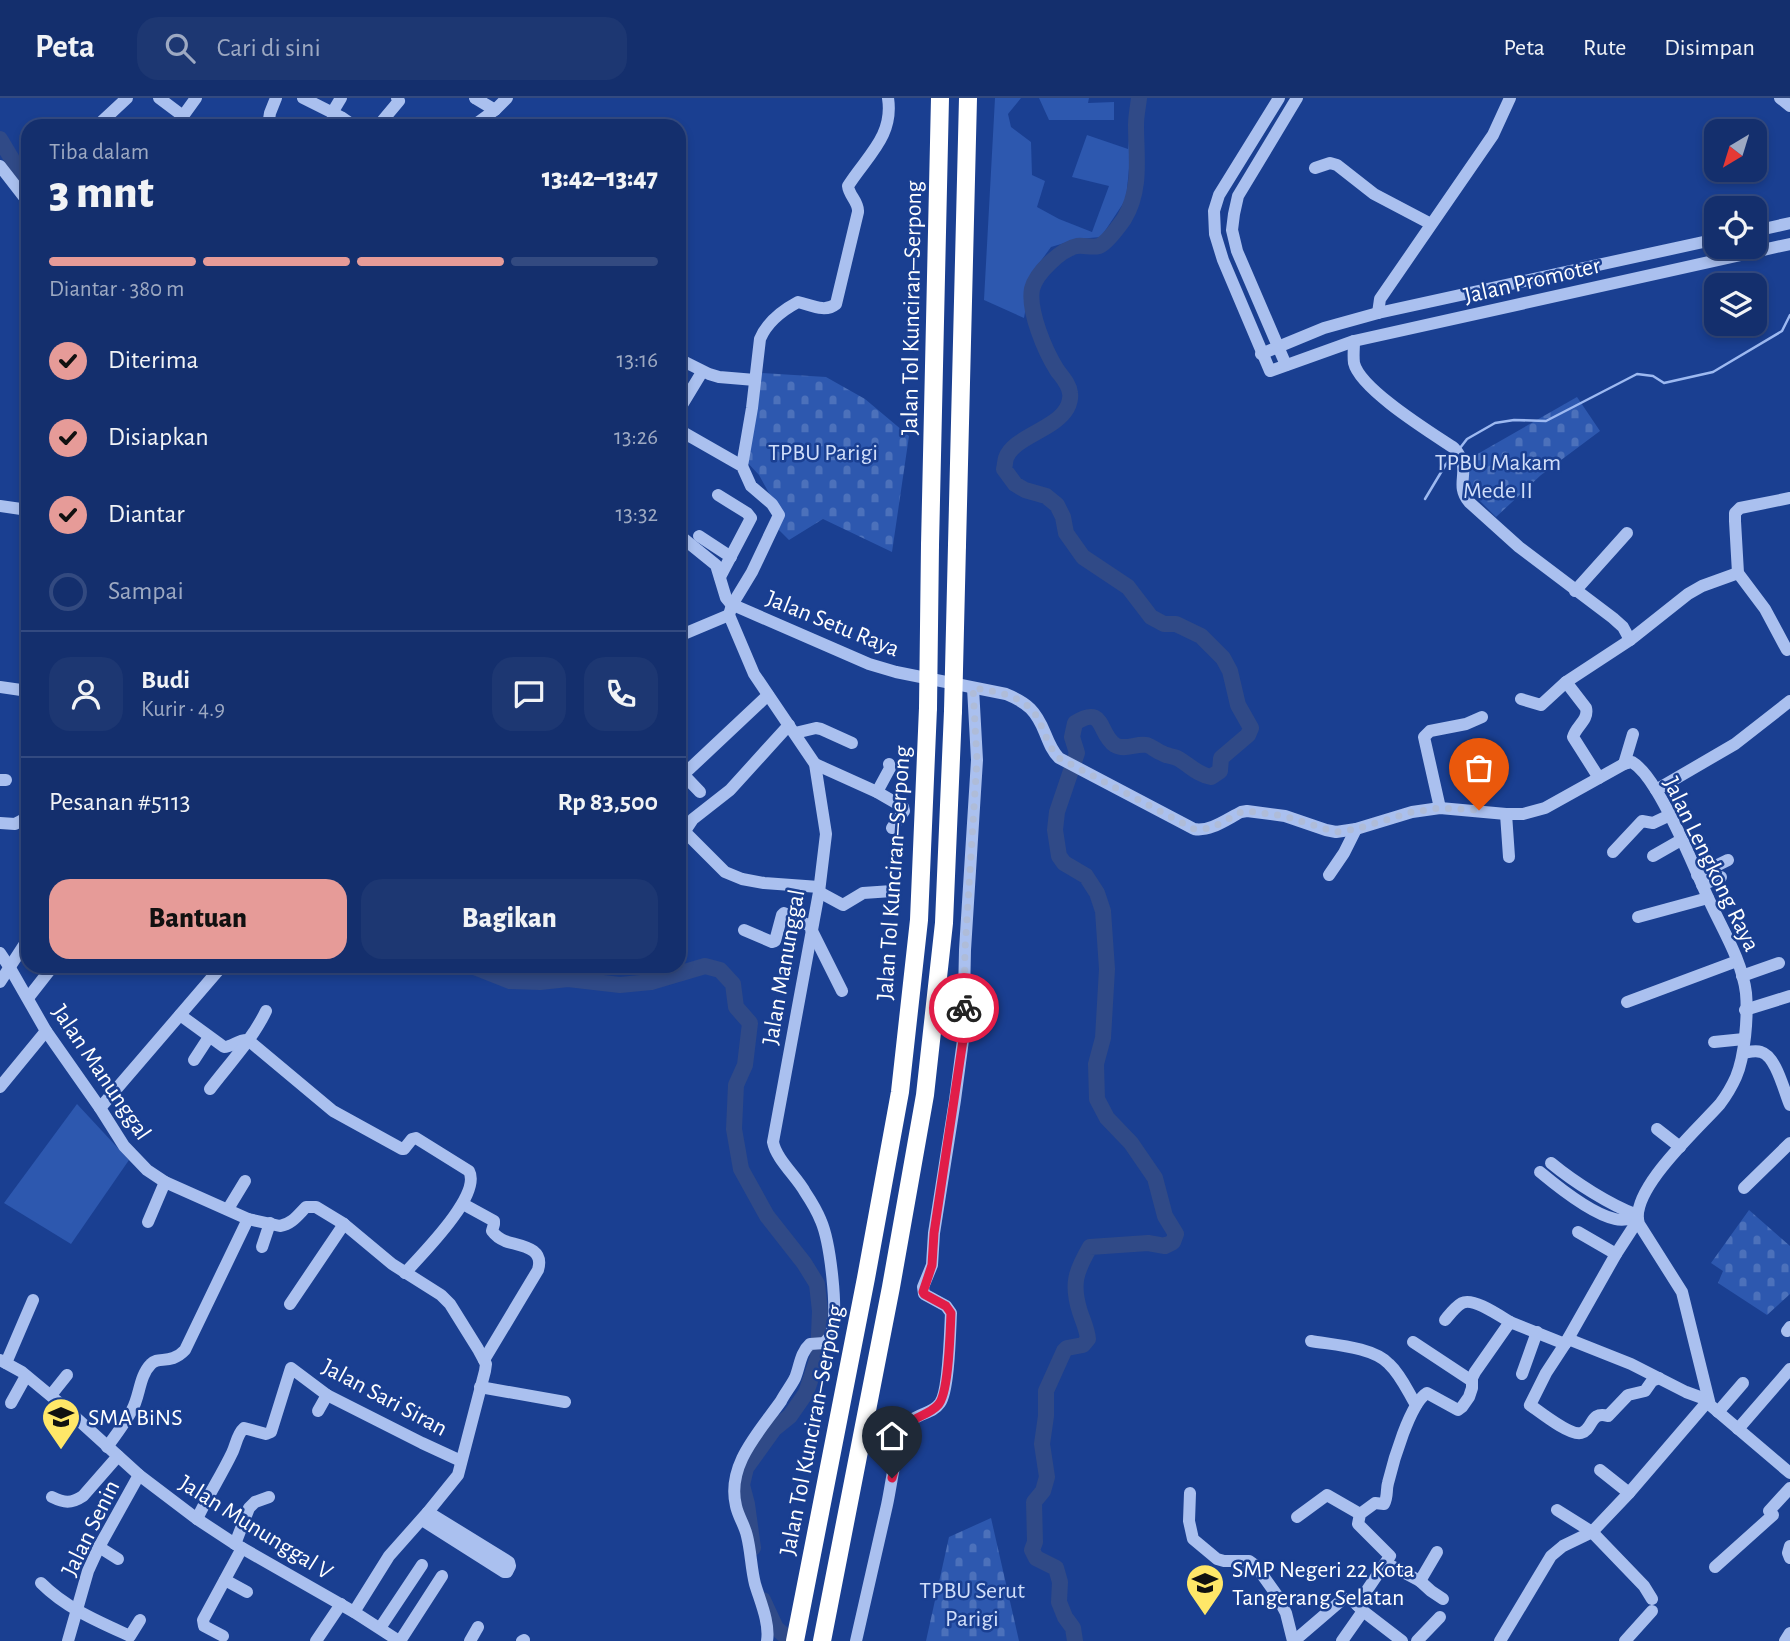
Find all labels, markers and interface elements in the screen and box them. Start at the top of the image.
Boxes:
search box [137,17,627,80]
icon: search [161,29,199,67]
text: Peta [35,31,95,64]
text: Cari di sini [217,35,321,61]
text: Peta [1504,36,1545,60]
text: Rute [1583,36,1626,60]
text: Disimpan [1664,36,1755,60]
north arrow [1704,119,1768,182]
map controls [1704,119,1767,336]
text: Tiba dalam [49,141,149,164]
text: 13:42–13:47 [542,165,658,191]
text: 3 mnt [49,170,154,216]
street label: Jalan Tol Kunciran–Serpong [898,180,926,436]
button: locate [1704,196,1767,259]
street label: Jalan Promoter [1461,254,1603,308]
button: layers [1704,273,1767,336]
text: Diantar · 380 m [49,278,184,301]
icon: check [49,342,87,380]
text: Diterima [108,347,199,373]
text: 13:16 [617,349,658,372]
icon: check [49,419,87,457]
text: Disiapkan [108,424,209,450]
text: 13:26 [614,426,658,449]
park label: TPBU Parigi [768,441,878,465]
park label: TPBU Makam Mede II [1435,451,1561,503]
icon: check [49,496,87,534]
text: Diantar [108,501,185,527]
text: 13:32 [615,503,658,526]
text: Sampai [108,578,184,604]
street label: Jalan Setu Raya [763,586,903,662]
button: person [49,657,123,731]
button: chat [492,657,566,731]
button: phone [584,657,658,731]
text: Budi [141,667,190,693]
text: Kurir · 4.9 [141,698,225,721]
pin [1449,738,1509,810]
street label: Jalan Tol Kunciran–Serpong [873,745,915,1001]
icon: bag [1460,749,1498,787]
street label: Jalan Lengkong Raya [1659,773,1764,955]
text: Pesanan #5113 [49,789,191,815]
text: Rp 83,500 [557,789,658,815]
button: Bantuan [49,879,347,959]
button: Bagikan [361,879,658,959]
street label: Jalan Manunggal [758,888,809,1047]
courier [929,973,999,1043]
icon: bike [945,989,983,1027]
street label: Jalan Manunggal [47,1001,155,1145]
street label: Jalan Tol Kunciran–Serpong [776,1303,848,1558]
street label: Jalan Sari Siran [318,1355,451,1441]
school or university icon: SMA BiNS [40,1396,82,1451]
place label: SMA BiNS [88,1406,183,1430]
pin [862,1406,922,1478]
icon: home [873,1417,911,1455]
street label: Jalan Mununggal V [174,1471,337,1585]
street label: Jalan Senin [57,1477,124,1580]
place label: SMP Negeri 22 Kota Tangerang Selatan [1232,1558,1415,1610]
school or university icon: SMP Negeri 22 Kota Tangerang Selatan [1184,1562,1226,1617]
park label: TPBU Serut Parigi [919,1579,1025,1631]

